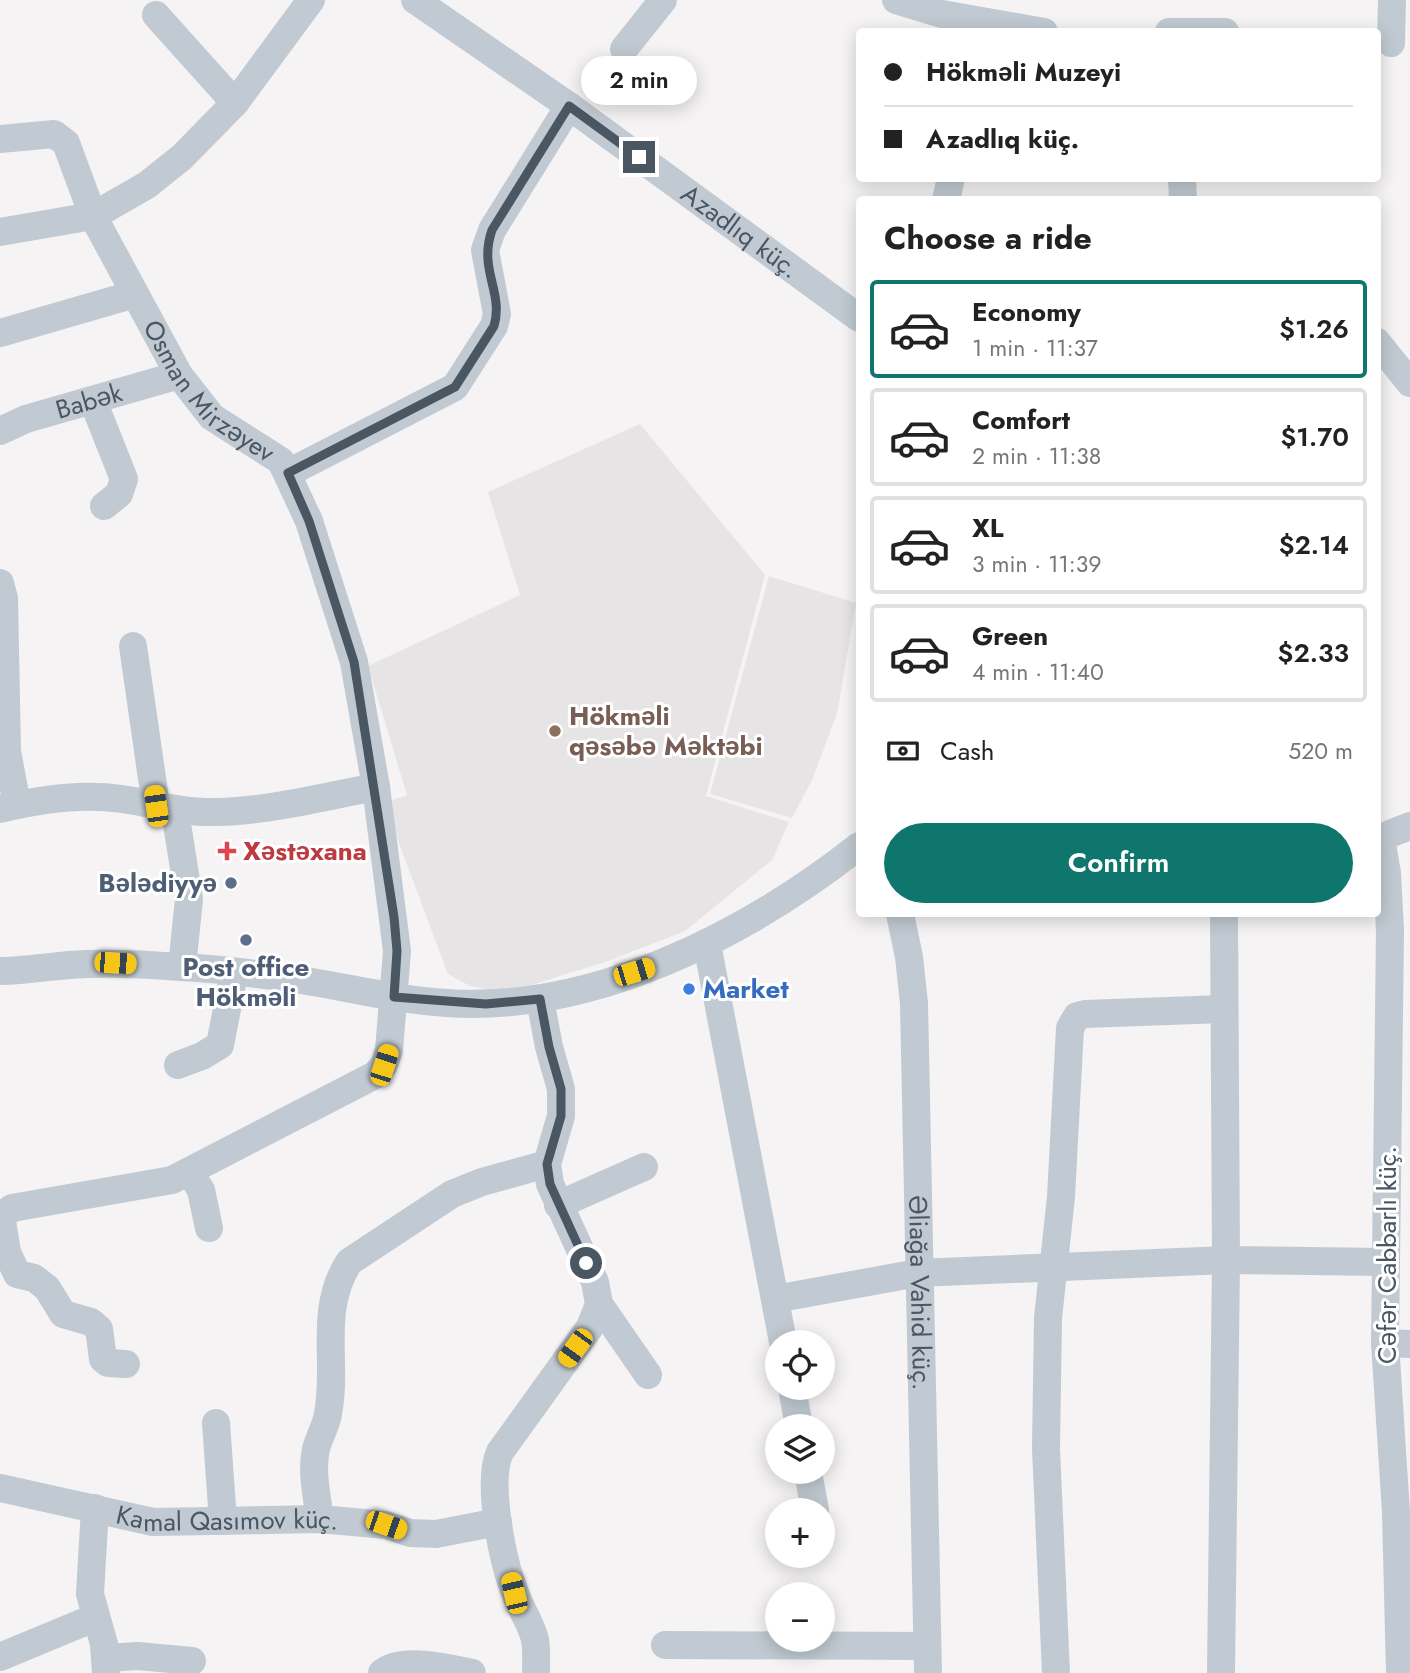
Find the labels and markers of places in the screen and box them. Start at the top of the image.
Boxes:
place label: Hökməli qəsəbə Məktəbi [569,697,763,765]
marker: Hökməli qəsəbə Məktəbi [547,723,563,739]
place label: Xəstəxana [243,832,367,870]
marker: Xəstəxana [217,841,237,861]
place label: Bələdiyyə [98,864,217,902]
marker: Bələdiyyə [223,875,239,891]
marker: Post office Hökməli [238,932,254,948]
place label: Post office Hökməli [183,948,310,1016]
place label: Market [703,970,789,1008]
marker: Market [681,981,697,997]

